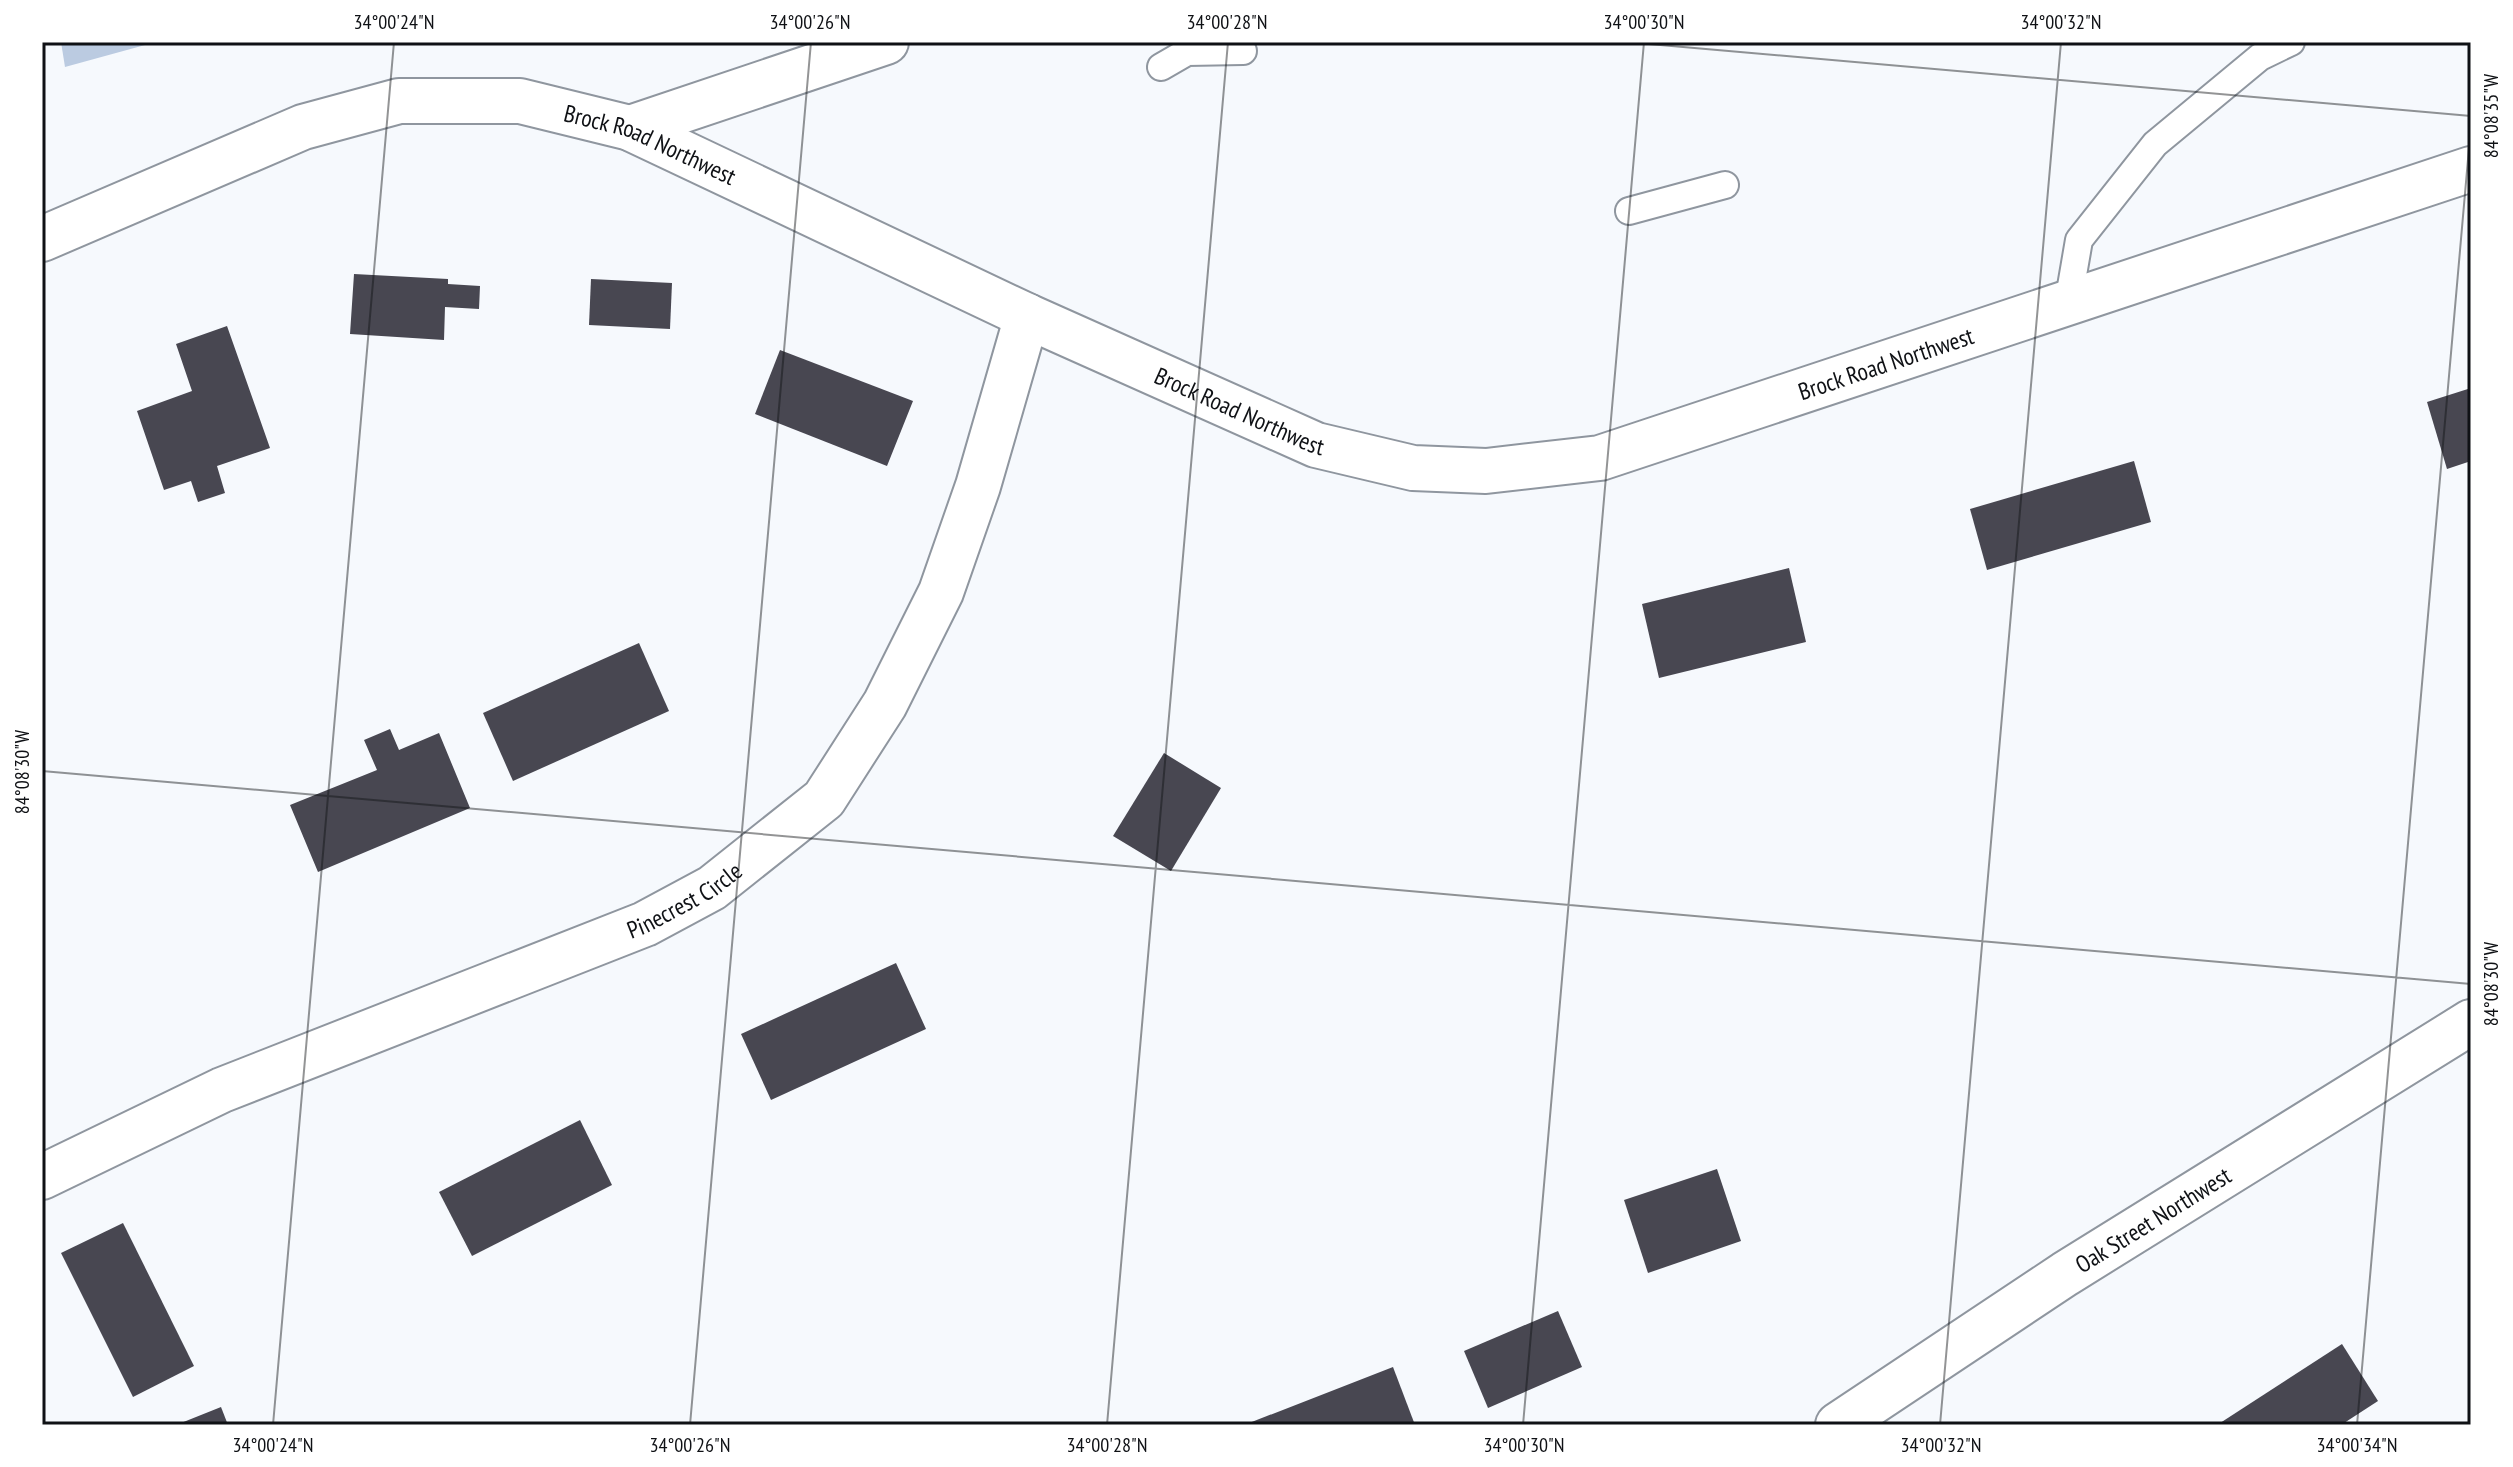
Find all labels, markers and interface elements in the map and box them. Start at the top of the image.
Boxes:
text: 34°00'24"N [354,9,434,35]
text: 34°00'26"N [770,9,850,35]
text: 34°00'28"N [1187,9,1267,35]
text: 34°00'30"N [1604,9,1684,35]
text: 34°00'32"N [2021,9,2101,35]
text: 84°08'35"W [2478,73,2504,158]
street label: Brock Road Northwest [561,97,742,192]
street label: Brock Road Northwest [1794,320,1978,407]
street label: Brock Road Northwest [1150,360,1328,462]
text: 84°08'30"W [9,729,35,814]
street label: Pinecrest Circle [622,855,748,945]
text: 84°08'30"W [2478,941,2504,1026]
street label: Oak Street Northwest [2069,1159,2237,1280]
text: 34°00'24"N [233,1432,313,1458]
text: 34°00'26"N [650,1432,730,1458]
text: 34°00'28"N [1067,1432,1147,1458]
text: 34°00'30"N [1484,1432,1564,1458]
text: 34°00'32"N [1901,1432,1981,1458]
text: 34°00'34"N [2317,1432,2397,1458]

